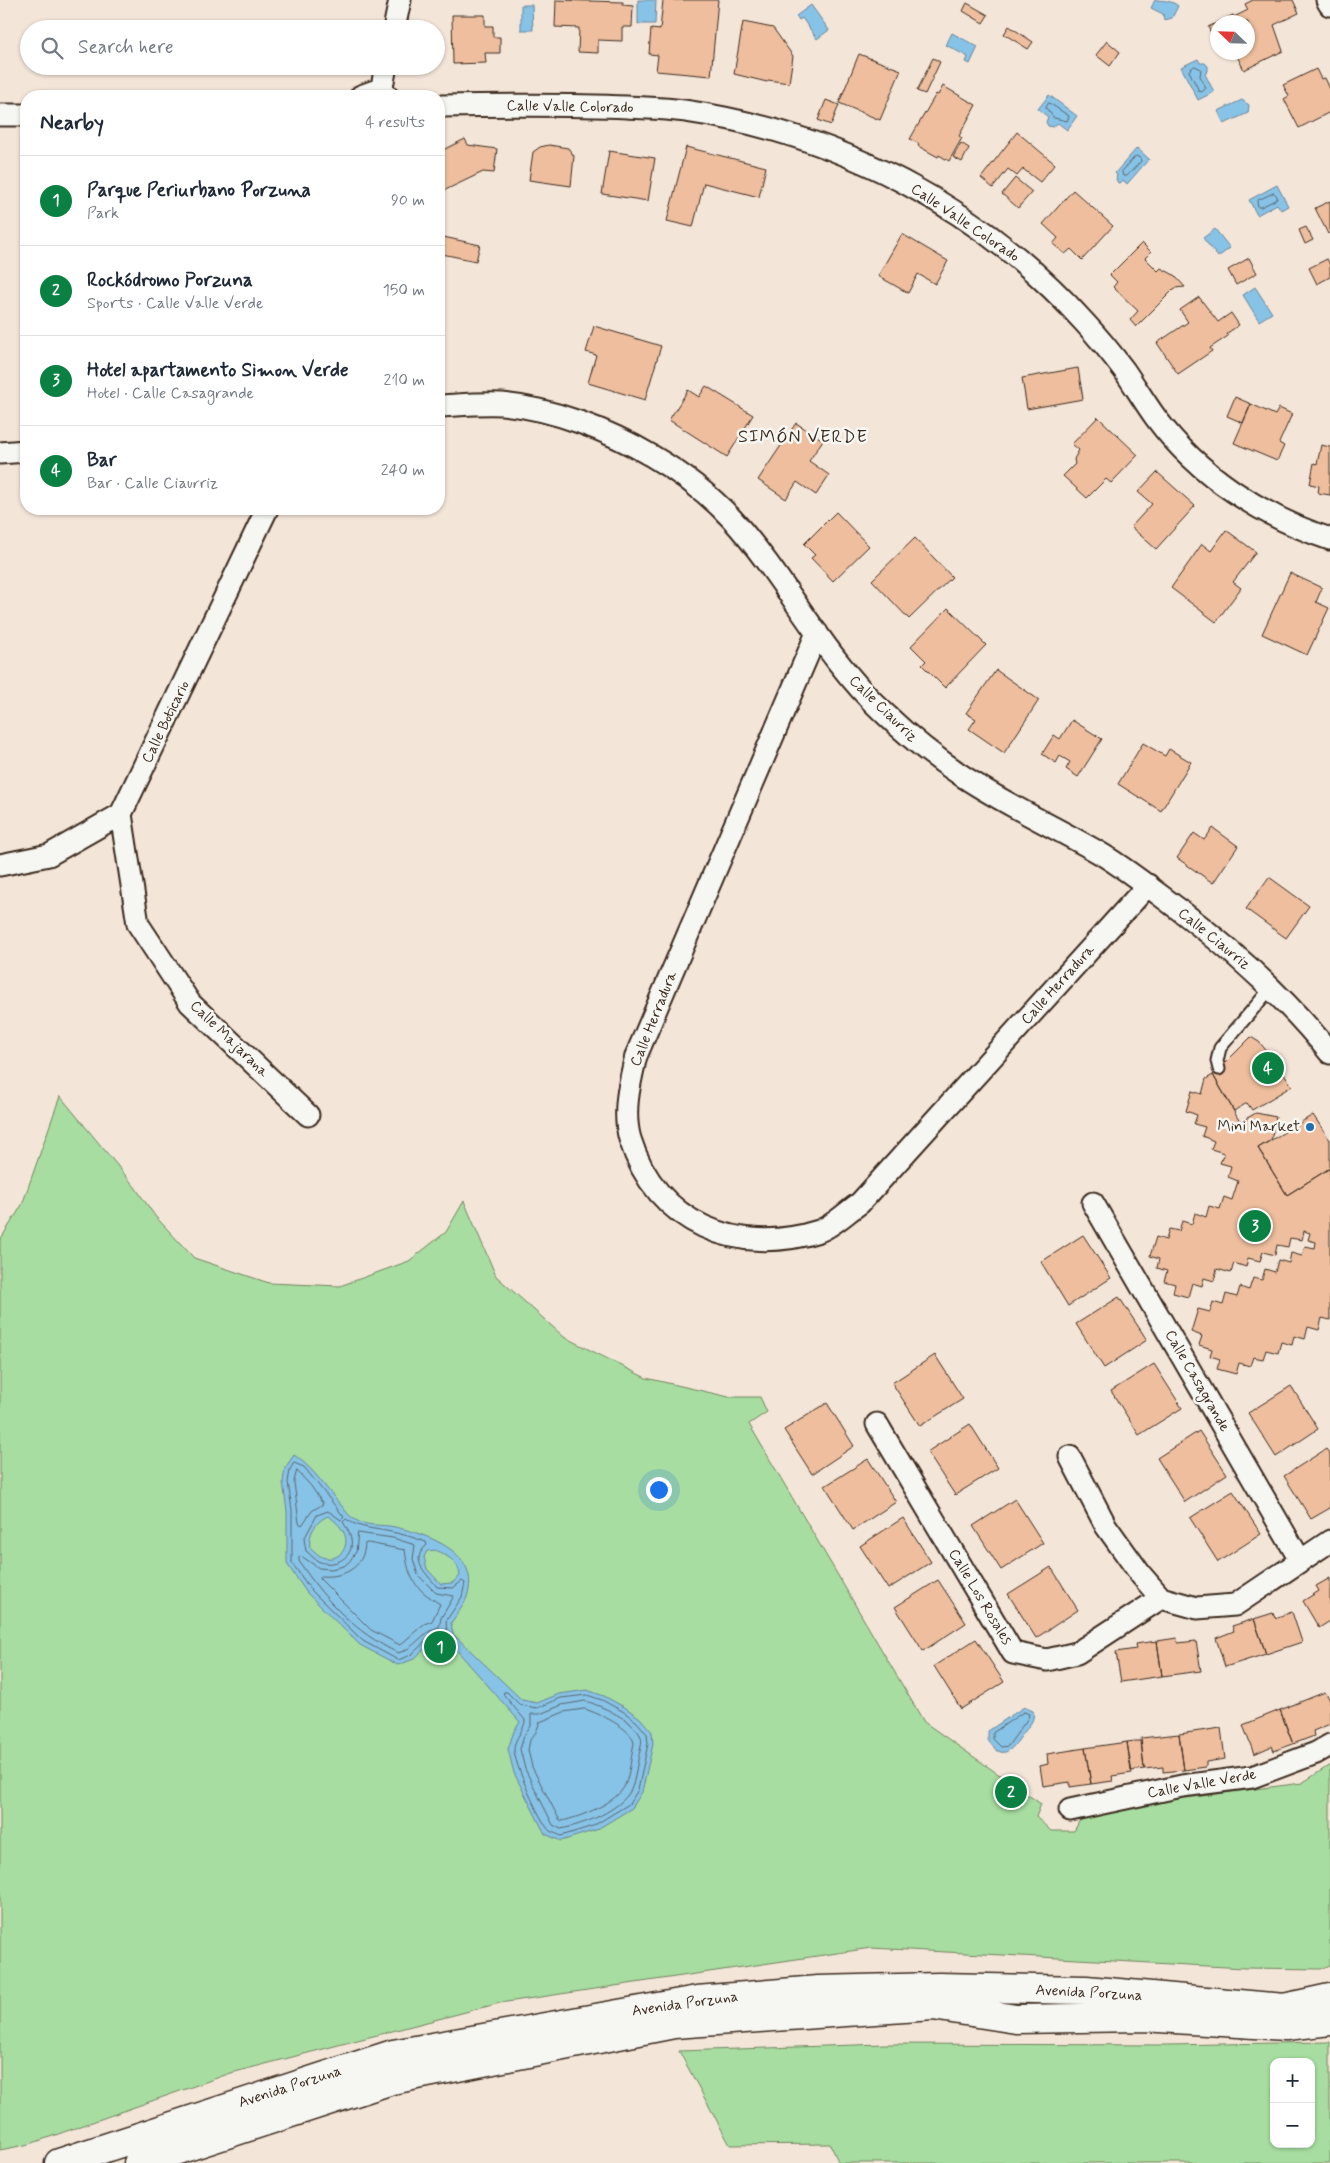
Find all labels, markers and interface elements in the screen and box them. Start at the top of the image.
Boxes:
north arrow [1210,15,1255,60]
search box [20,20,445,75]
icon: search [38,34,66,62]
text: Search here [78,35,174,60]
street label: Calle Valle Colorado [506,96,634,118]
text: Nearby [40,109,104,137]
text: 4 results [365,112,425,133]
text: Parque Periurbano Porzuna [87,178,311,203]
street label: Calle Valle Colorado [907,179,1023,267]
text: 1 [52,190,60,211]
text: 90 m [391,190,425,211]
text: Park [87,203,119,224]
text: Rockódromo Porzuna [87,268,253,293]
text: 2 [52,280,60,301]
text: 150 m [383,280,425,301]
text: Sports · Calle Valle Verde [87,293,263,314]
text: Hotel apartamento Simon Verde [87,358,349,383]
text: 3 [52,370,60,391]
text: 210 m [384,370,425,391]
text: Hotel · Calle Casagrande [87,383,254,404]
district label: SIMÓN VERDE [738,425,868,449]
text: Bar [87,448,117,473]
text: 4 [51,460,61,481]
text: 240 m [381,460,425,481]
text: Bar · Calle Ciaurriz [87,473,218,494]
street label: Calle Ciaurriz [844,671,922,747]
street label: Calle Boticario [137,677,195,767]
street label: Calle Ciaurriz [1174,904,1255,975]
street label: Calle Herradura [1017,940,1100,1029]
street label: Calle Herradura [626,967,683,1070]
street label: Calle Majarana [185,996,273,1082]
pin: 4 [1252,1049,1284,1087]
place label: Mini Market [1218,1117,1300,1137]
marker: Mini Market [1304,1121,1316,1133]
pin: 3 [1239,1207,1271,1245]
street label: Calle Casagrande [1159,1326,1234,1436]
your location [646,1477,672,1503]
street label: Calle Los Rosales [943,1545,1017,1649]
pin: 1 [424,1628,456,1666]
street label: Calle Valle Verde [1146,1765,1258,1803]
pin: 2 [995,1773,1027,1811]
street label: Avenida Porzuna [1035,1980,1143,2006]
street label: Avenida Porzuna [631,1987,740,2021]
map controls [1270,2058,1315,2148]
button: + [1270,2058,1315,2103]
street label: Avenida Porzuna [236,2061,344,2113]
button: − [1270,2103,1315,2148]

